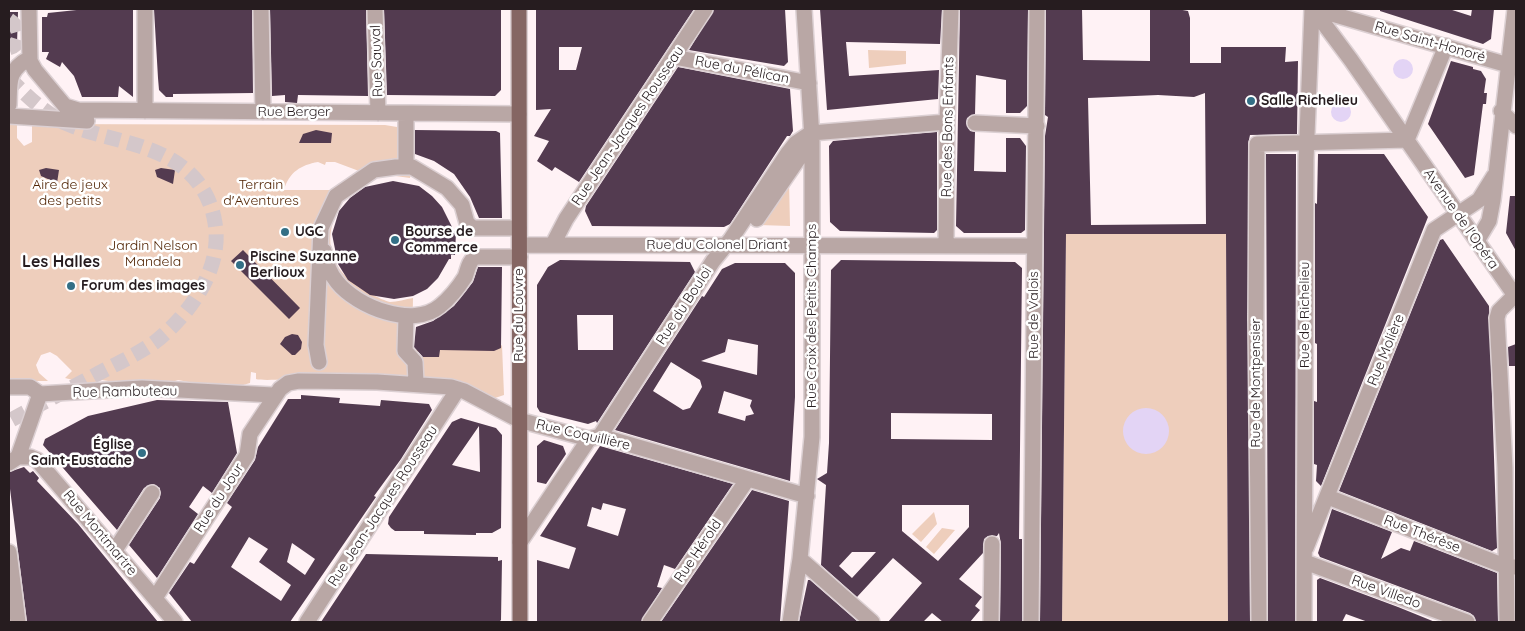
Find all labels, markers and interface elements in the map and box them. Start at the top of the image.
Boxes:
street label: Rue Saint-Honoré [1373,18,1487,66]
street label: Rue Sauval [367,25,387,97]
street label: Rue Jean-Jacques Rousseau [568,43,688,209]
street label: Rue du Pélican [693,53,791,87]
street label: Rue des Bons Enfants [938,56,958,198]
place label: Salle Richelieu [1261,93,1358,109]
marker: Salle Richelieu [1245,95,1257,107]
street label: Rue Berger [258,104,330,120]
street label: Avenue de l'Opéra [1420,166,1502,272]
park label: Aire de jeux des petits [32,177,108,210]
park label: Terrain d'Aventures [223,177,299,210]
place label: UGC [295,224,323,240]
place label: Bourse de Commerce [405,224,478,256]
street label: Rue Croix des Petits Champs [804,224,820,408]
marker: UGC [279,226,291,238]
marker: Bourse de Commerce [389,234,401,246]
street label: Rue du Colonel Driant [646,237,788,253]
park label: Jardin Nelson Mandela [108,238,198,270]
place label: Piscine Suzanne Berlioux [250,249,357,282]
district label: Les Halles [22,252,100,272]
marker: Piscine Suzanne Berlioux [234,259,246,271]
street label: Rue de Richelieu [1297,262,1313,368]
street label: Rue du Bouloi [653,264,715,348]
street label: Rue du Louvre [511,268,527,362]
street label: Rue de Valois [1026,271,1042,359]
place label: Forum des images [81,278,205,294]
marker: Forum des images [65,280,77,292]
street label: Rue Molière [1364,312,1408,388]
street label: Rue de Montpensier [1248,318,1264,448]
street label: Rue Rambuteau [72,383,178,401]
street label: Rue Coquillière [534,416,632,454]
street label: Rue Jean-Jacques Rousseau [325,422,441,590]
place label: Église Saint-Eustache [31,437,132,470]
marker: Église Saint-Eustache [136,447,148,459]
street label: Rue du Jour [190,460,248,536]
street label: Rue Montmartre [59,487,141,579]
street label: Rue Thérèse [1381,512,1463,556]
street label: Rue Hérold [671,516,725,586]
street label: Rue Villedo [1349,572,1423,612]

